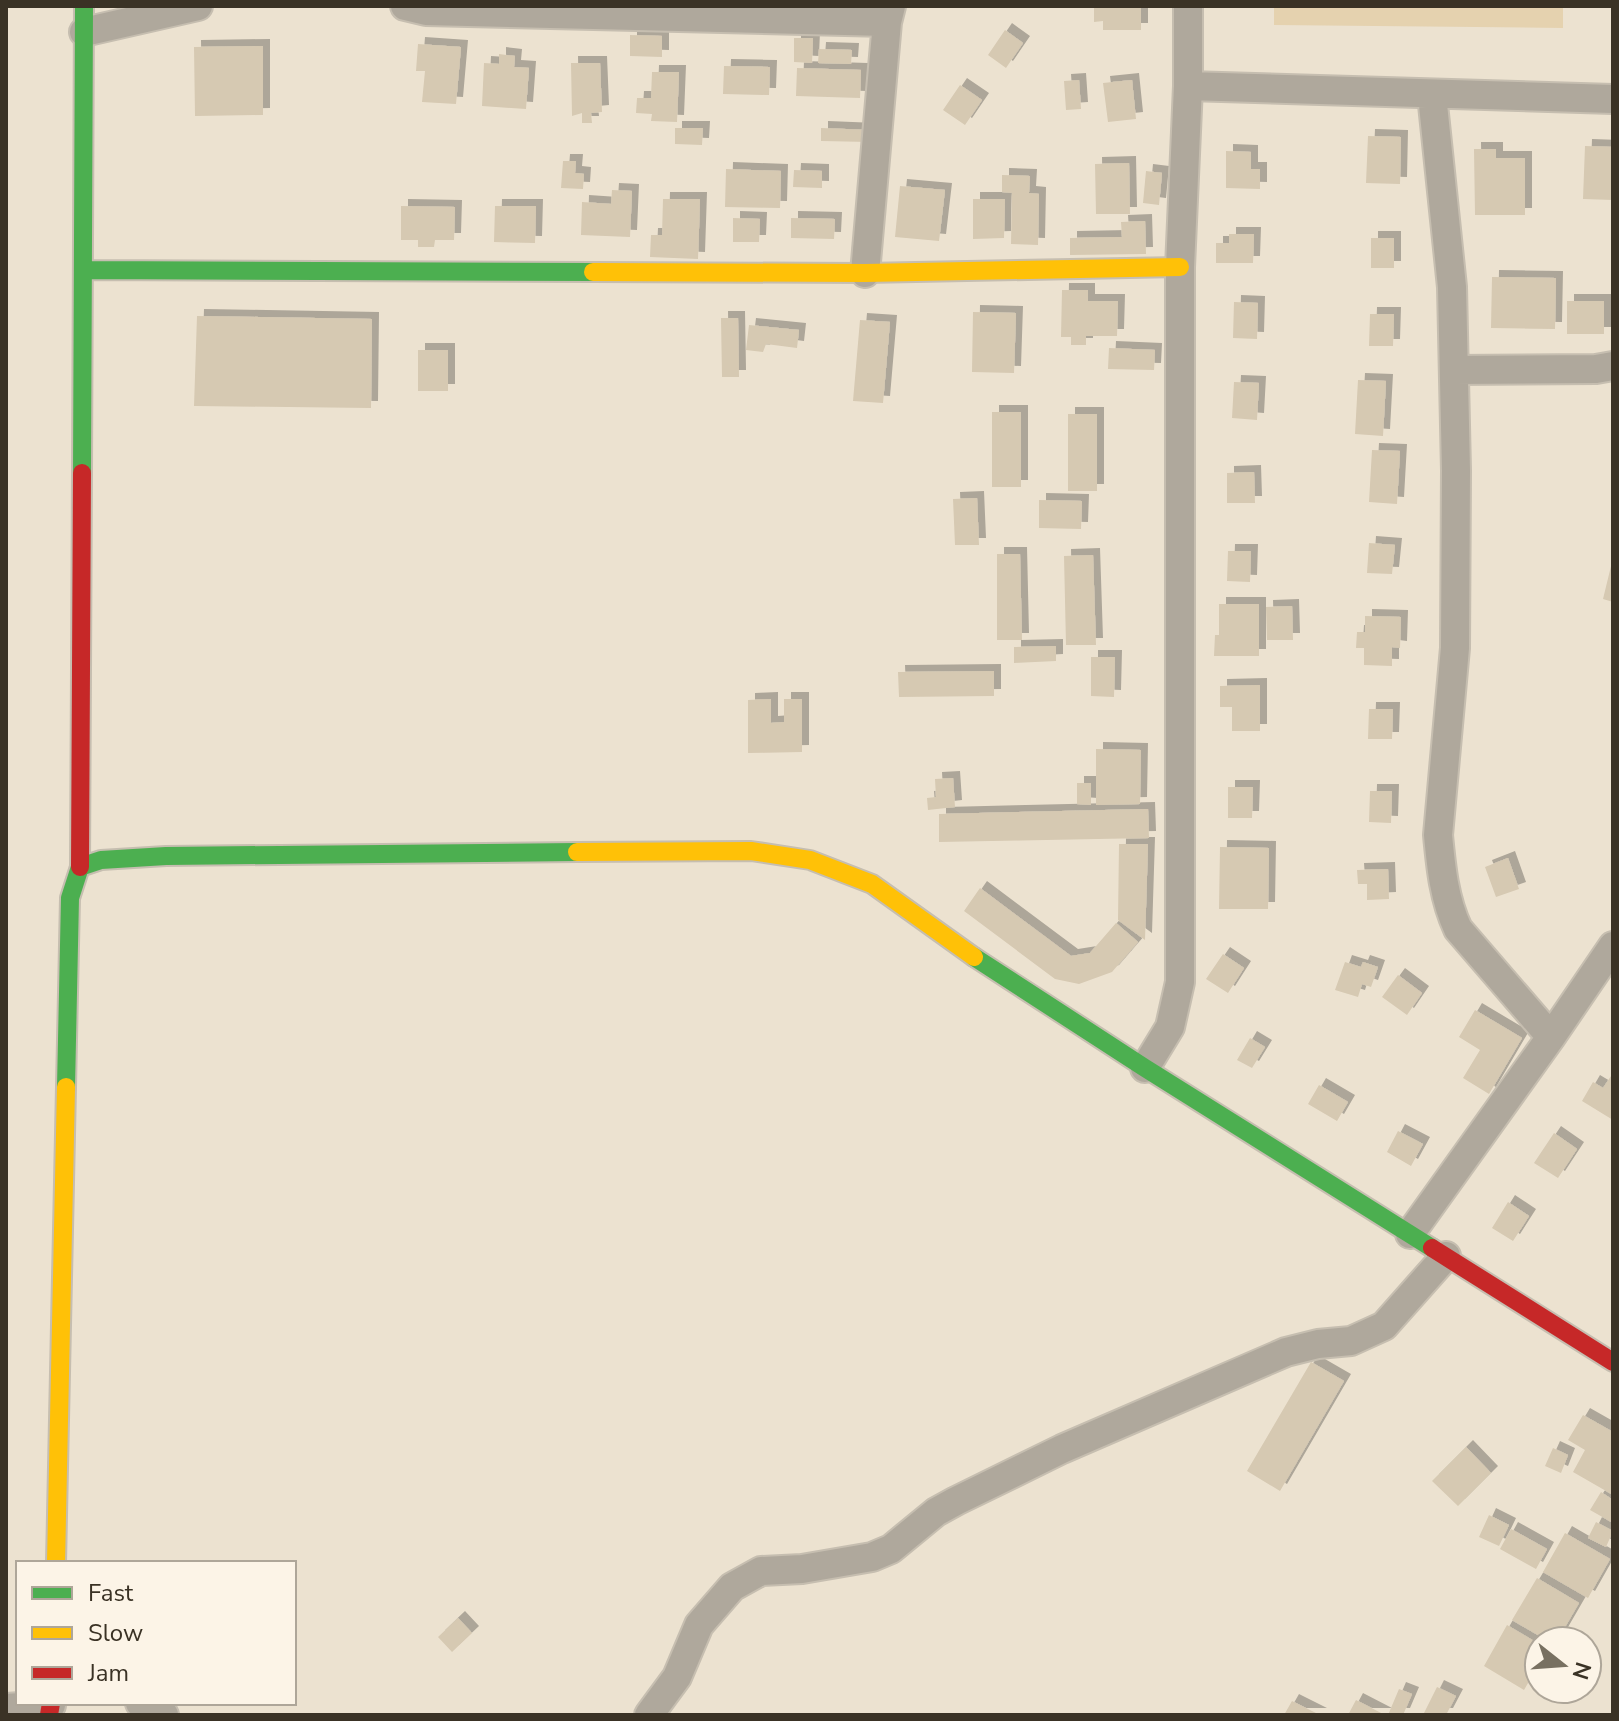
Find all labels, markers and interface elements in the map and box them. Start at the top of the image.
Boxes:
legend [16,1561,296,1705]
text: Fast [88,1577,134,1609]
text: Slow [88,1617,143,1649]
north arrow [1523,1625,1603,1705]
text: Jam [87,1657,129,1689]
text: N [1564,1658,1598,1683]

